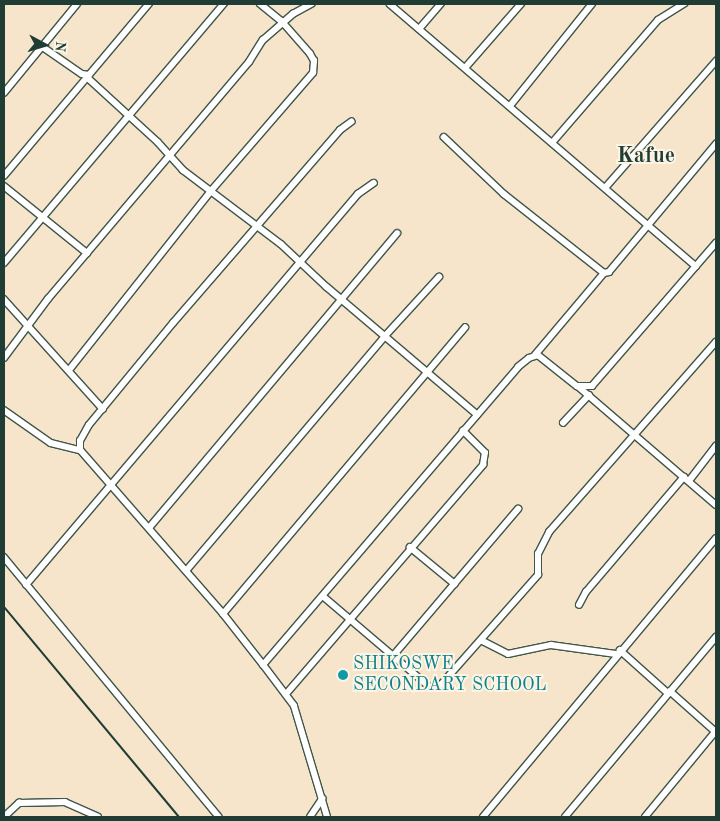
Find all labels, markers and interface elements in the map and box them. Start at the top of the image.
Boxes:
north arrow [20,20,70,70]
text: N [52,41,67,53]
district label: Kafue [617,144,675,170]
place label: SHIKOSWE SECONDARY SCHOOL [353,654,547,696]
marker: SHIKOSWE SECONDARY SCHOOL [337,669,349,681]

